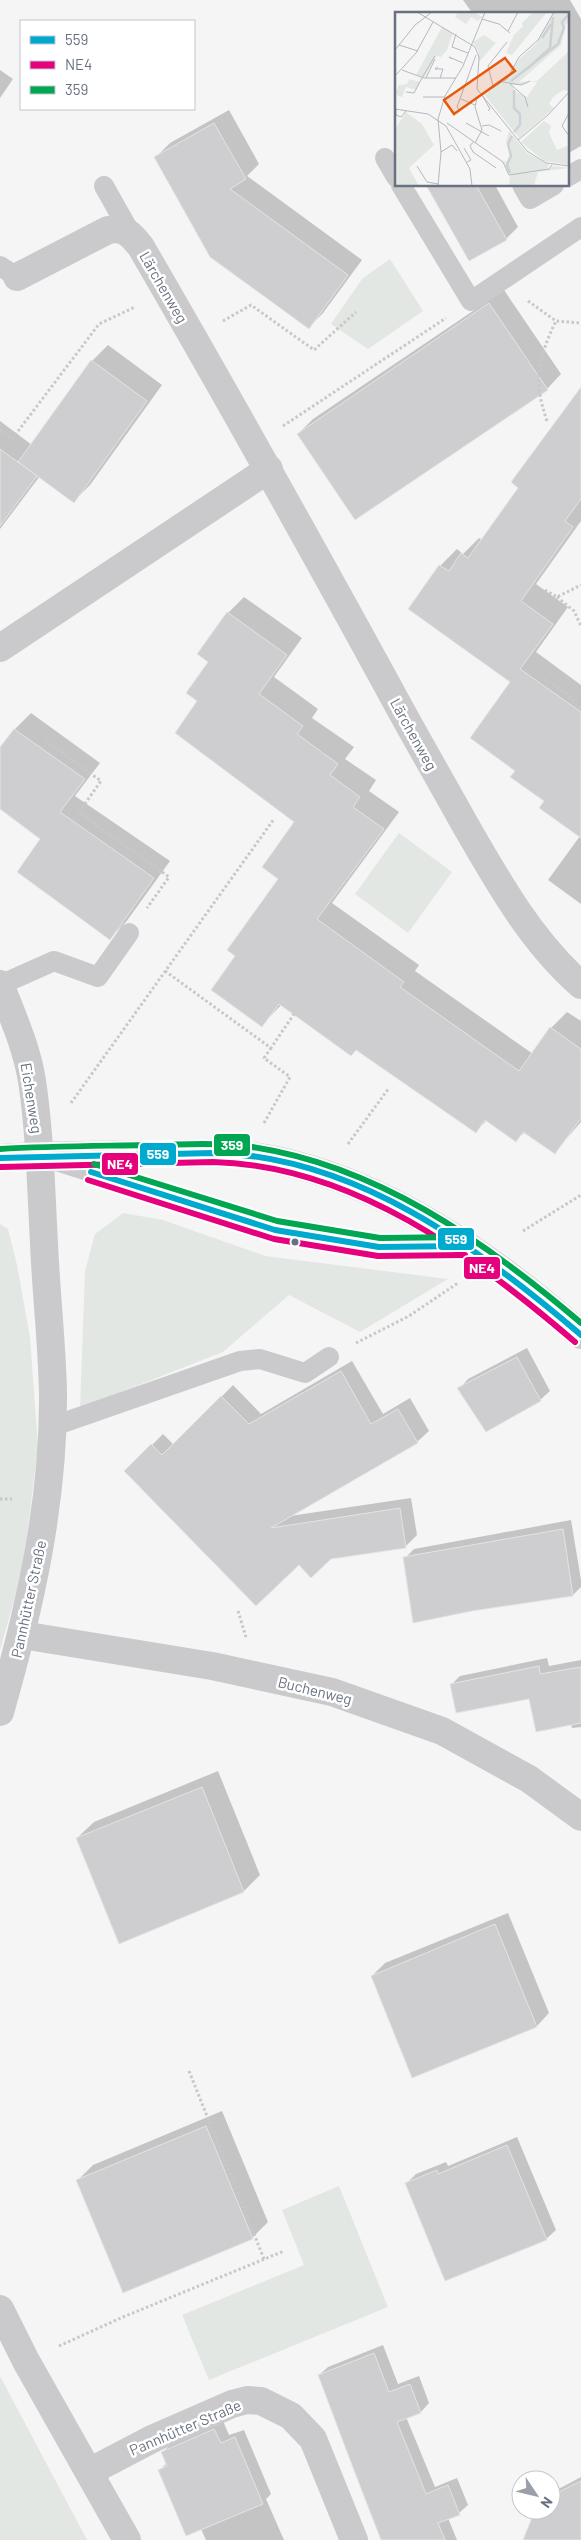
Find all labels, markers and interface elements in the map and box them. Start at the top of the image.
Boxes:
inset map [395,12,568,186]
legend [20,20,195,110]
text: 559 [65,30,88,48]
text: NE4 [65,55,92,73]
text: 359 [65,80,88,98]
street label: Lärchenweg [136,248,192,326]
street label: Lärchenweg [387,695,441,773]
street label: Eichenweg [18,1061,46,1135]
line badge: 359 [213,1133,251,1157]
text: 359 [221,1136,243,1153]
line badge: 559 [139,1142,177,1166]
text: 559 [147,1145,169,1162]
line badge: NE4 [101,1152,139,1176]
text: NE4 [107,1155,133,1172]
line badge: 559 [437,1227,475,1251]
text: 559 [445,1230,467,1247]
unlabelled marker [290,1237,300,1247]
line badge: NE4 [463,1256,501,1280]
text: NE4 [469,1259,495,1276]
street label: Pannhütter Straße [7,1539,49,1659]
street label: Buchenweg [276,1672,354,1708]
street label: Pannhütter Straße [126,2395,244,2459]
north arrow [511,2470,561,2520]
text: N [537,2494,557,2511]

